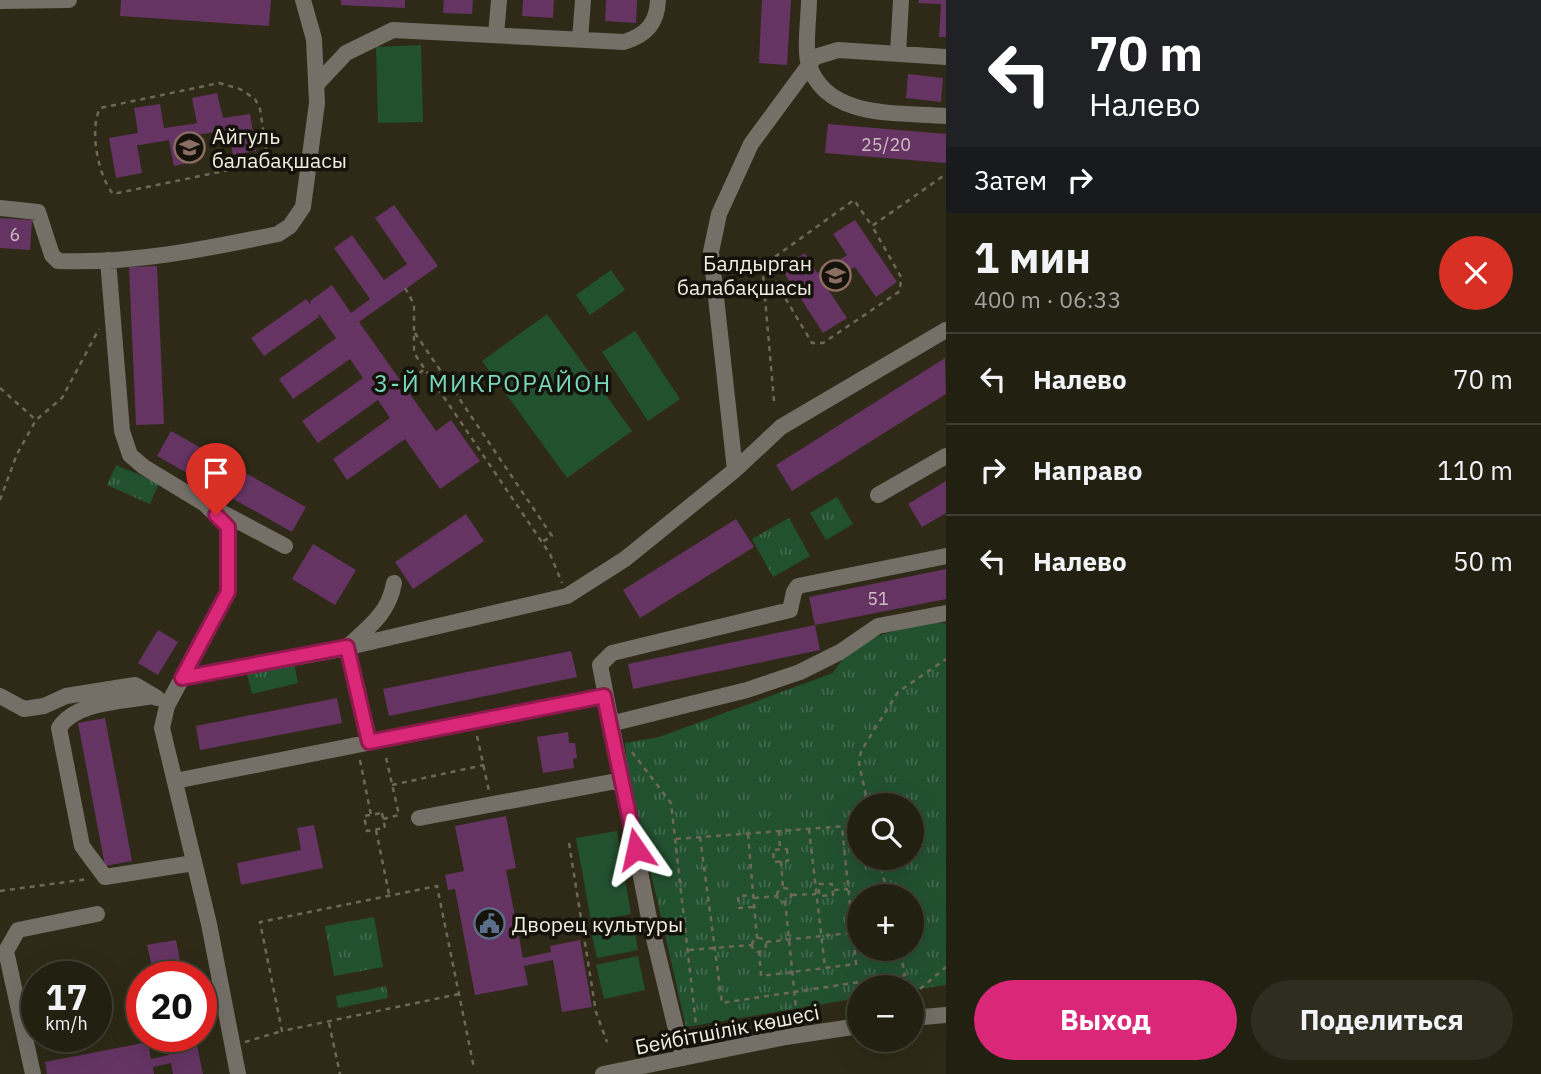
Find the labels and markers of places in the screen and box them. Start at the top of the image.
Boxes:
place label: Айгуль балабақшасы [212,122,347,174]
school or university icon: Айгуль балабақшасы [172,131,206,165]
place label: Балдырган балабақшасы [677,249,812,301]
school or university icon: Балдырган балабақшасы [818,258,852,292]
pin [186,443,246,515]
public building icon: Дворец культуры [472,907,506,941]
place label: Дворец культуры [512,910,683,938]

